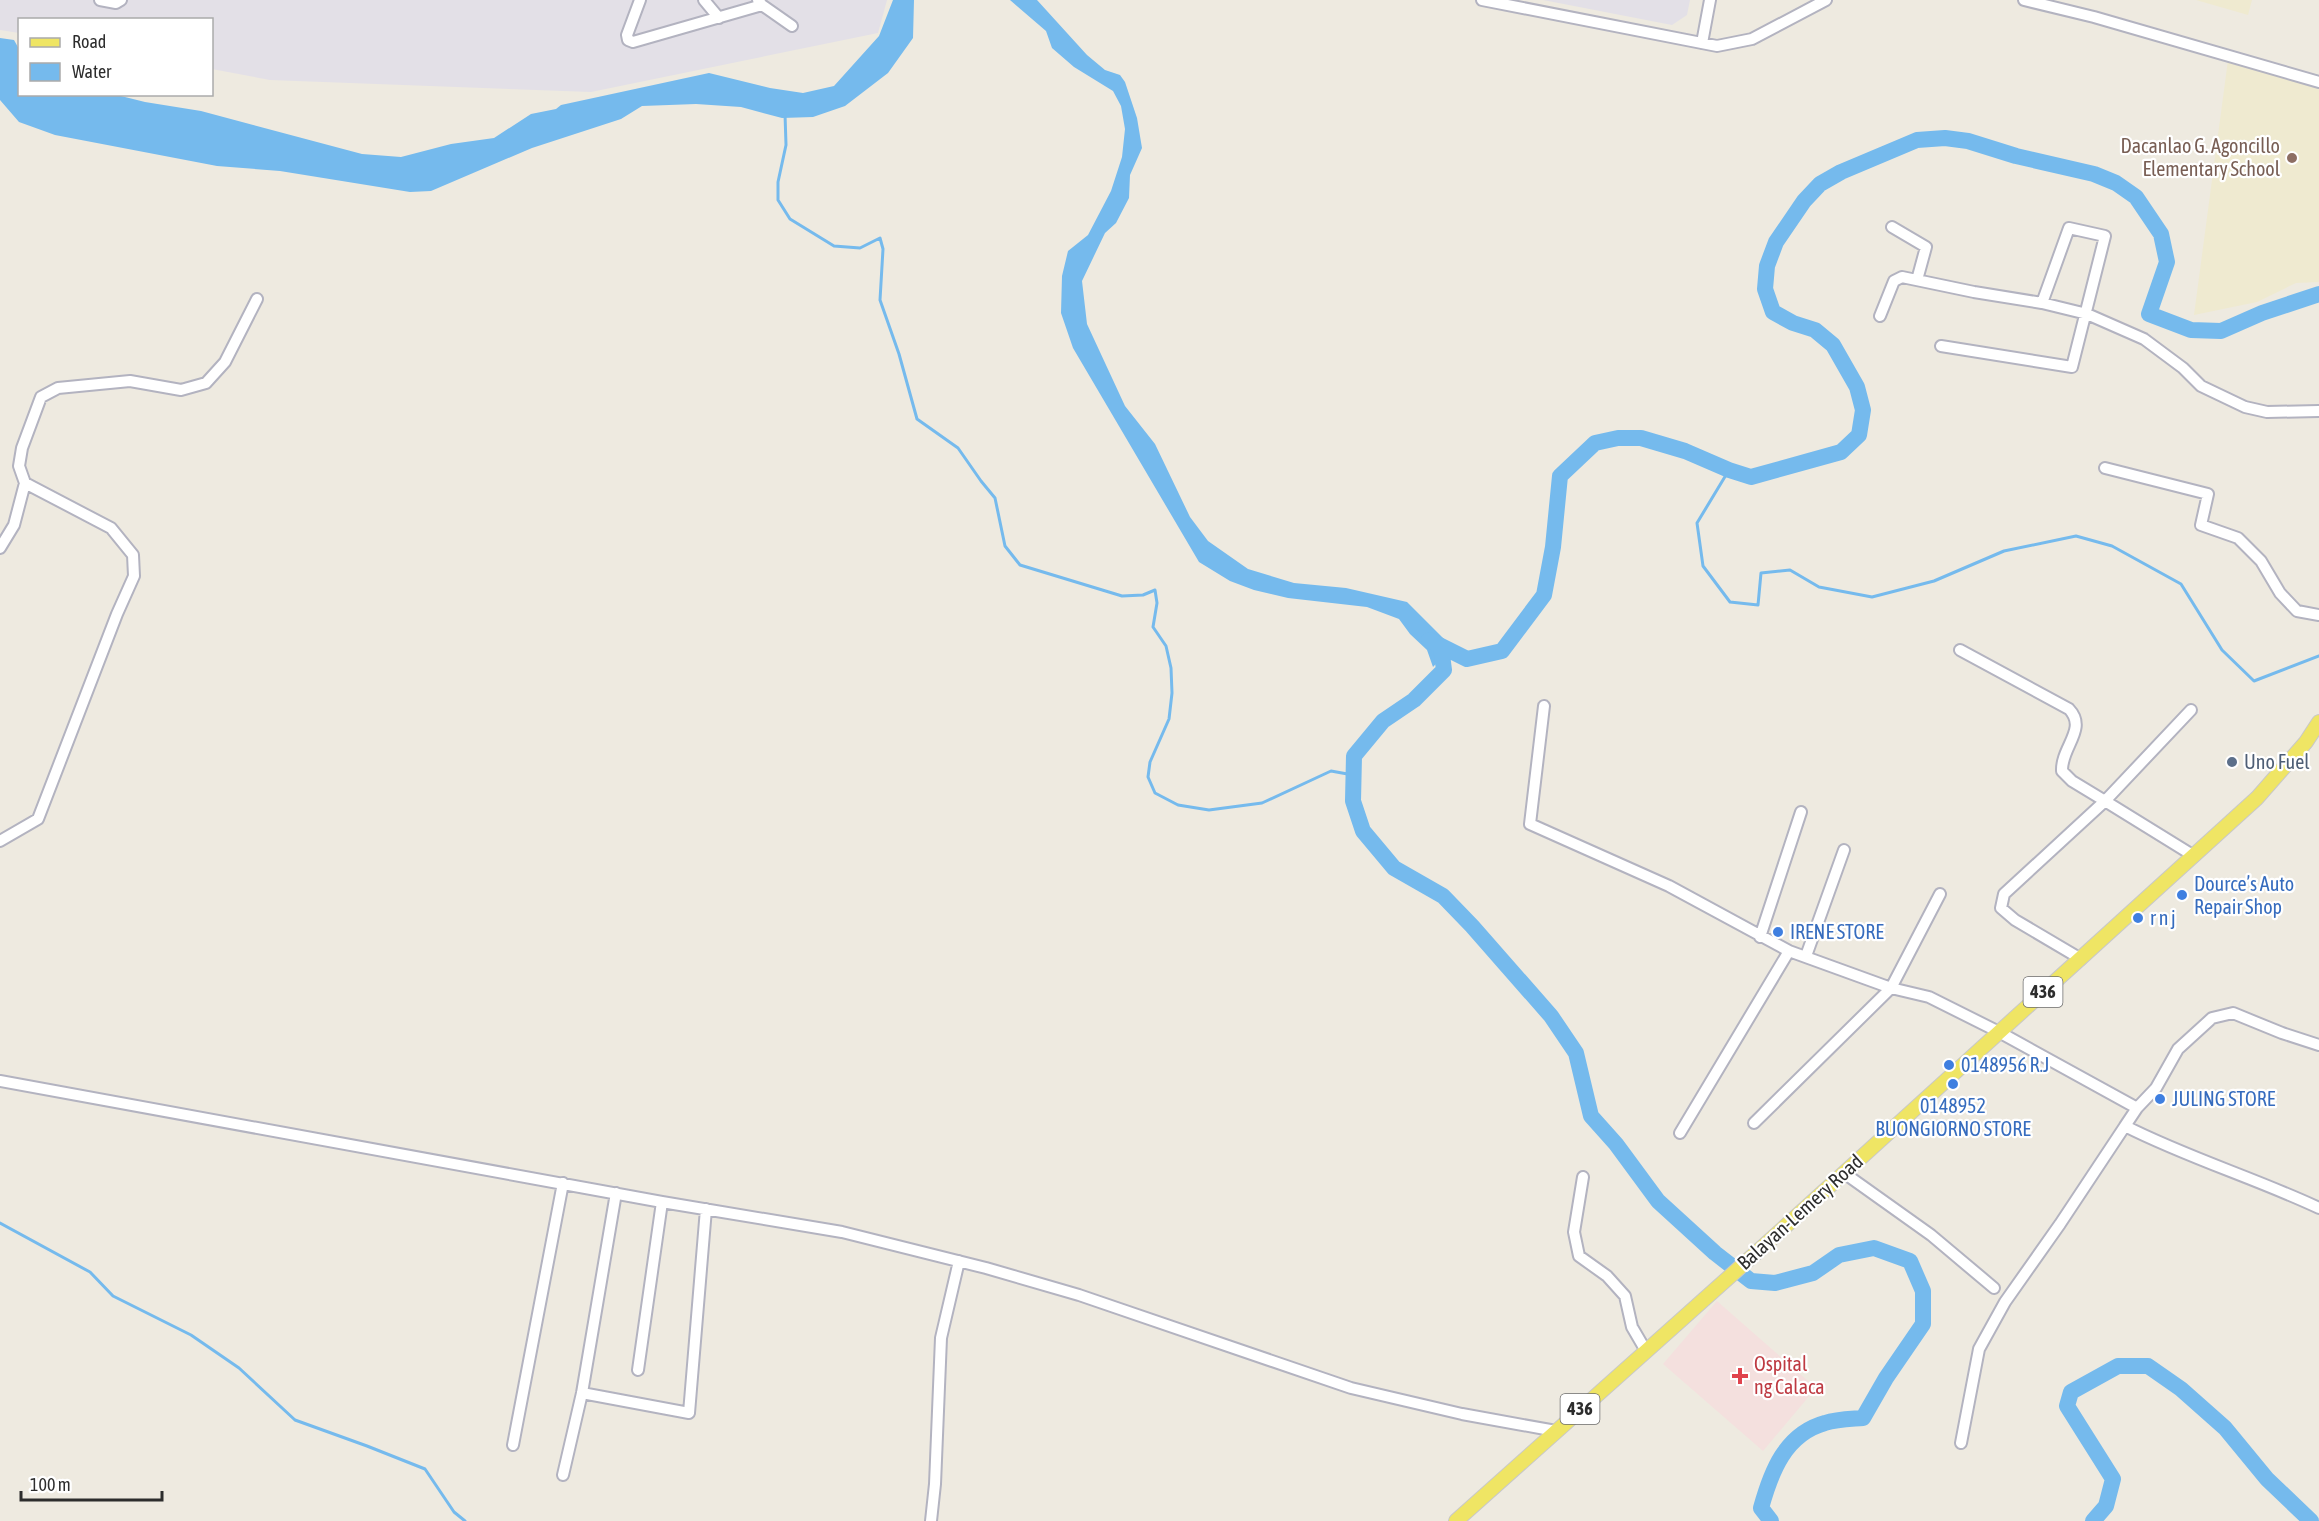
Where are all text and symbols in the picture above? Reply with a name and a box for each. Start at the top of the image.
legend [18,18,213,96]
text: Road [72,31,106,52]
text: Water [72,61,112,82]
place label: Dacanlao G. Agoncillo Elementary School [2121,134,2281,180]
marker: Dacanlao G. Agoncillo Elementary School [2285,151,2299,165]
place label: Uno Fuel [2244,750,2310,773]
marker: Uno Fuel [2225,755,2239,769]
place label: Dource’s Auto Repair Shop [2194,872,2294,918]
marker: Dource’s Auto Repair Shop [2175,888,2189,902]
place label: r n j [2150,906,2176,929]
marker: r n j [2131,911,2145,925]
place label: IRENE STORE [1790,920,1884,943]
marker: IRENE STORE [1771,925,1785,939]
road number: 436 [2024,977,2062,1007]
place label: 0148956 R.J [1961,1053,2050,1076]
marker: 0148956 R.J [1942,1058,1956,1072]
marker: 0148952 BUONGIORNO STORE [1946,1077,1960,1091]
place label: JULING STORE [2172,1087,2276,1110]
marker: JULING STORE [2153,1092,2167,1106]
place label: 0148952 BUONGIORNO STORE [1875,1094,2031,1140]
street label: Balayan-Lemery Road [1732,1149,1867,1274]
place label: Ospital ng Calaca [1754,1352,1825,1398]
marker: Ospital ng Calaca [1731,1367,1749,1385]
road number: 436 [1560,1394,1600,1424]
scale bar [21,1464,162,1502]
text: 100 m [30,1474,71,1495]

